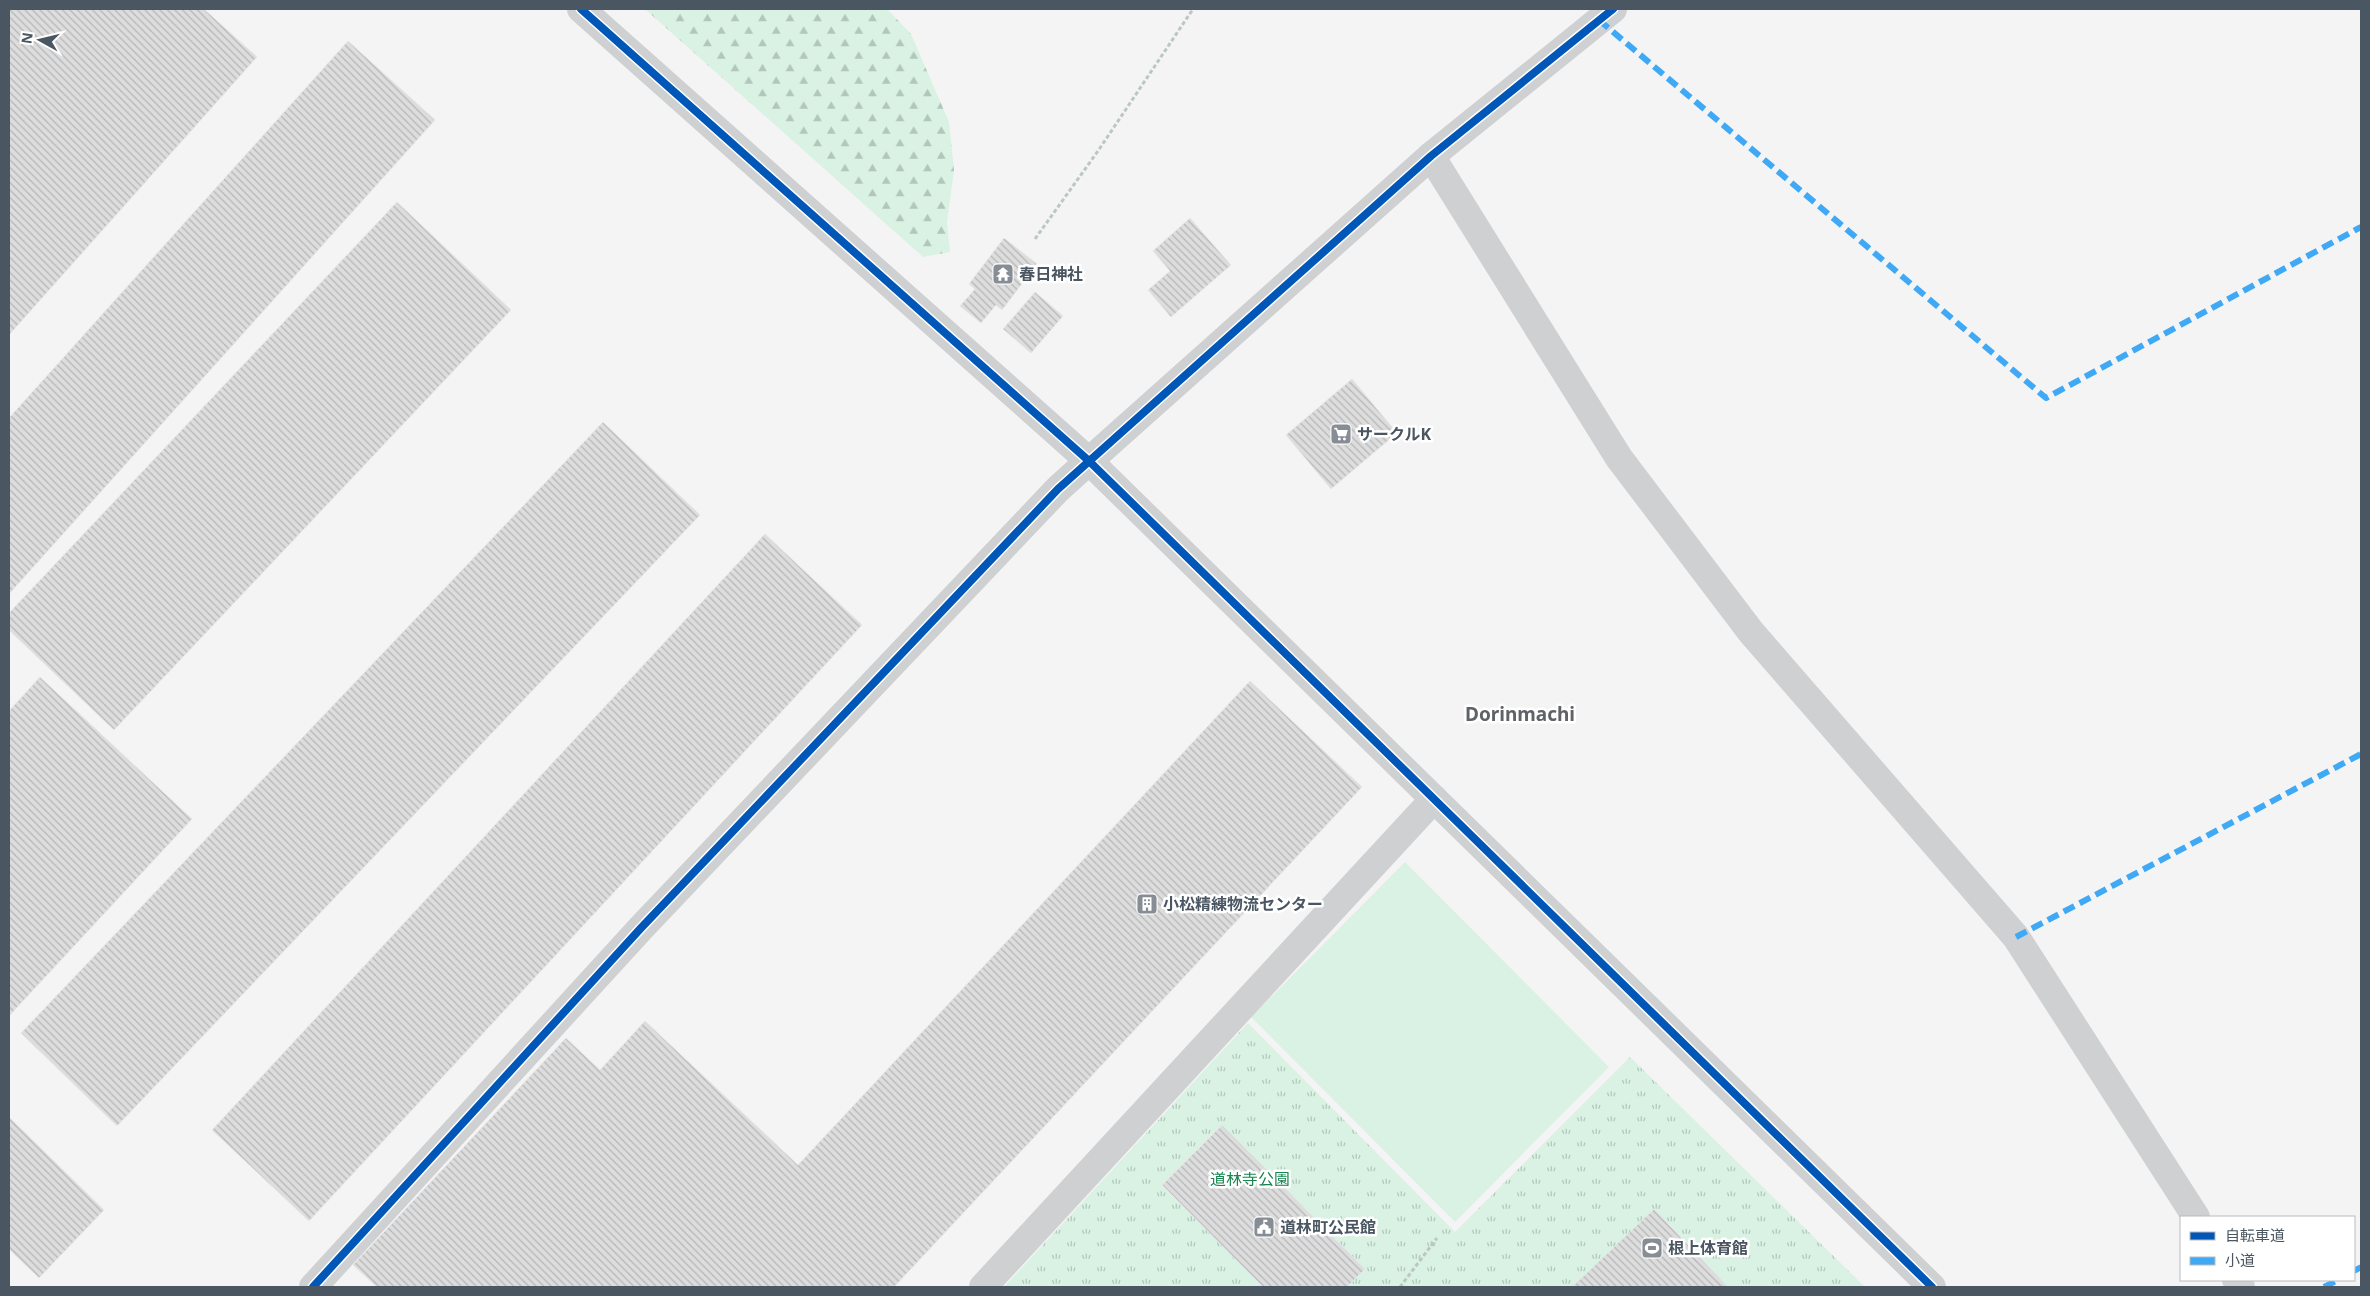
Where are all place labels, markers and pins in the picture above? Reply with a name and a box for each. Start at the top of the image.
temple icon: 春日神社 [991,262,1015,286]
place label: 春日神社 [1019,263,1083,285]
supermarket icon: サークルK [1329,422,1353,446]
place label: サークルK [1357,423,1432,445]
building icon: 小松精練物流センター [1135,892,1159,916]
place label: 小松精練物流センター [1163,893,1323,915]
public building icon: 道林町公民館 [1252,1215,1276,1239]
place label: 道林町公民館 [1280,1216,1376,1238]
sports icon: 根上体育館 [1640,1236,1664,1260]
place label: 根上体育館 [1668,1237,1748,1259]

